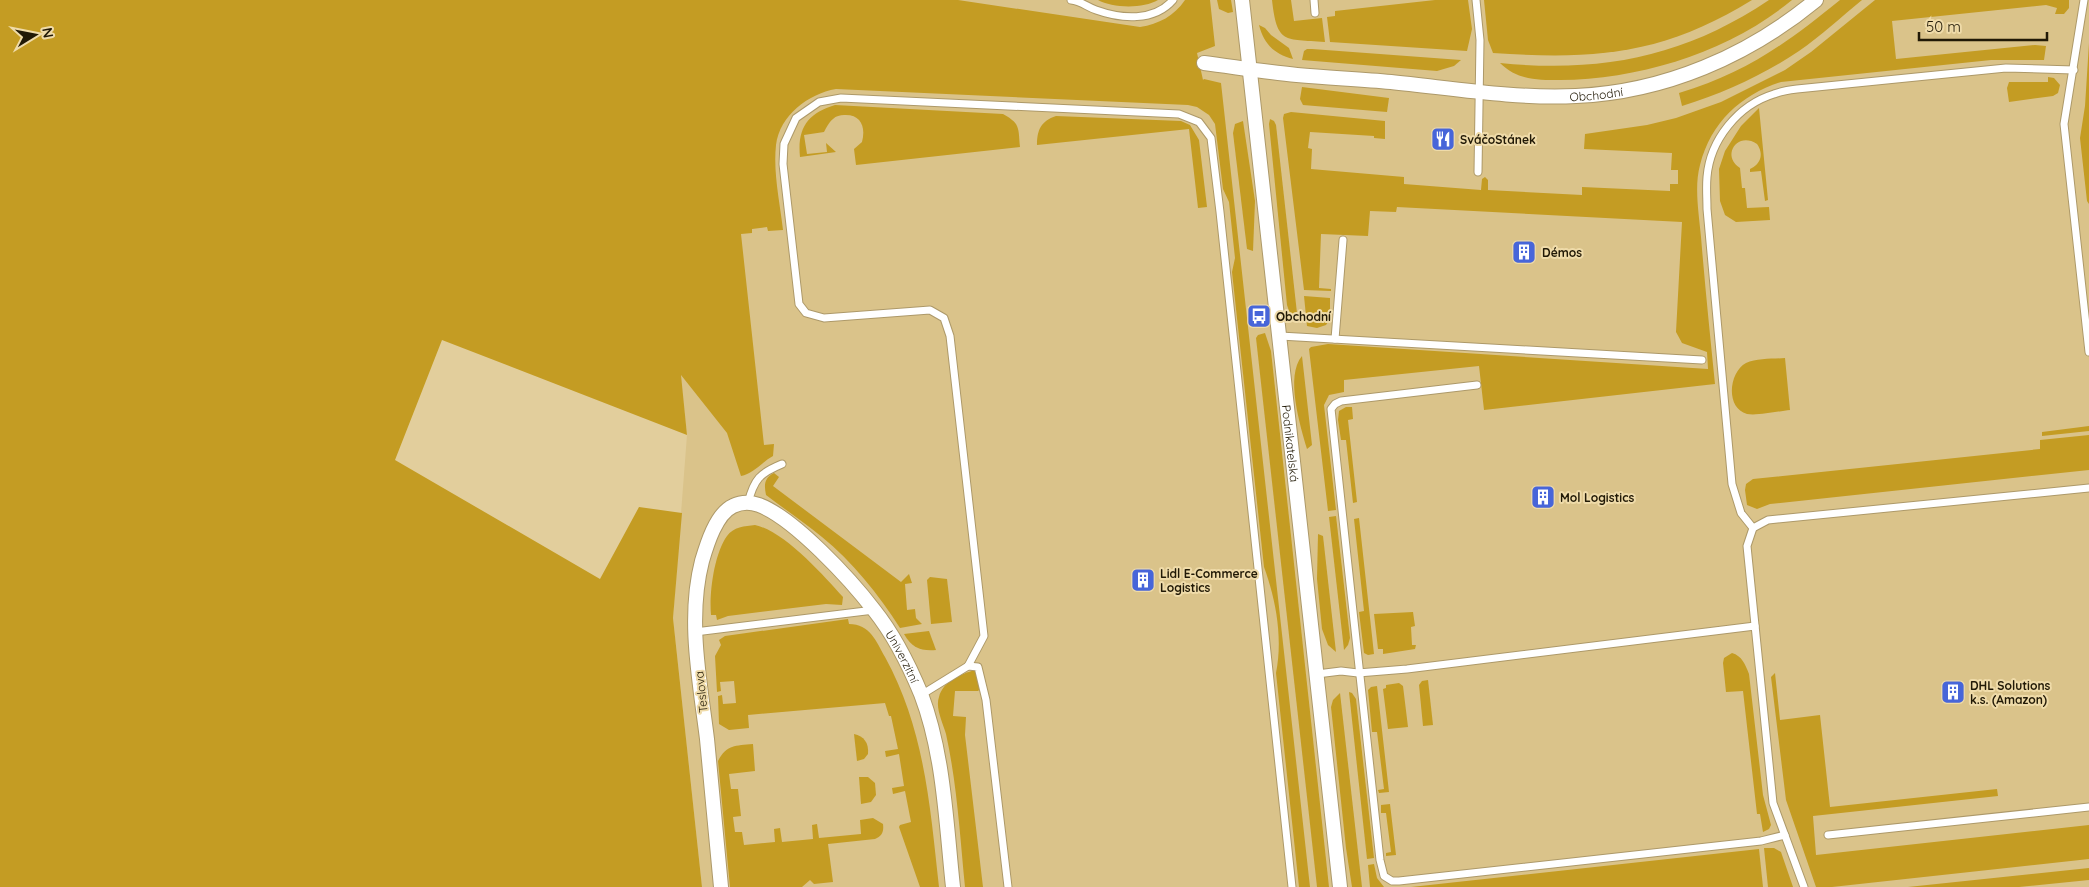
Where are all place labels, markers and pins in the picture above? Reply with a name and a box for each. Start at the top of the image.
restaurant icon: SváčoStánek [1430,126,1456,152]
place label: SváčoStánek [1460,132,1536,147]
building icon: Démos [1511,239,1537,265]
place label: Démos [1542,245,1582,260]
bus stop icon: Obchodní [1246,303,1272,329]
place label: Obchodní [1276,309,1332,324]
building icon: Mol Logistics [1530,484,1556,510]
place label: Mol Logistics [1560,490,1634,505]
place label: Lidl E-Commerce Logistics [1160,566,1258,595]
building icon: Lidl E-Commerce Logistics [1130,567,1156,593]
place label: DHL Solutions k.s. (Amazon) [1970,678,2051,707]
building icon: DHL Solutions k.s. (Amazon) [1940,679,1966,705]

